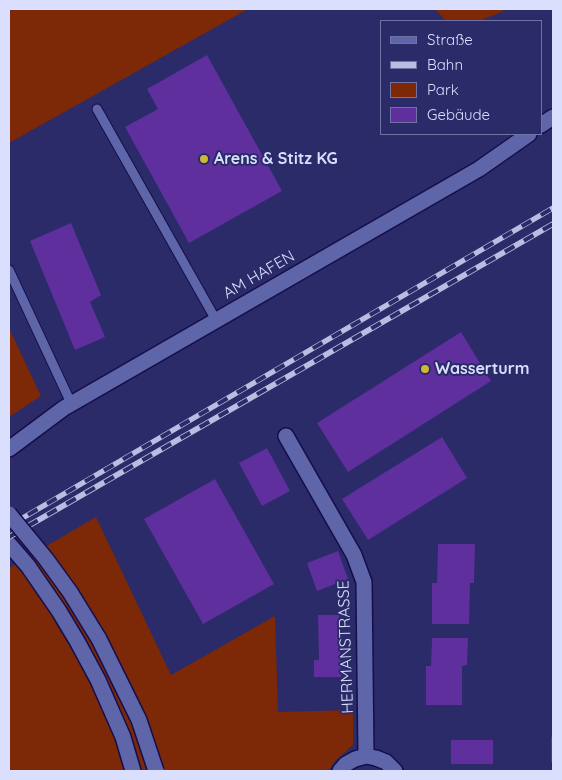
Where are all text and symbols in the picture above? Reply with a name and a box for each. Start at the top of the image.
legend [380,20,542,135]
text: Straße [427,30,473,49]
text: Bahn [427,55,463,74]
text: Park [427,80,459,99]
text: Gebäude [427,105,490,124]
place label: Arens & Stitz KG [214,149,338,169]
marker: Arens & Stitz KG [198,153,210,165]
street label: AM HAFEN [220,247,298,303]
place label: Wasserturm [435,359,529,379]
marker: Wasserturm [419,363,431,375]
street label: HERMANSTRASSE [334,580,358,714]

